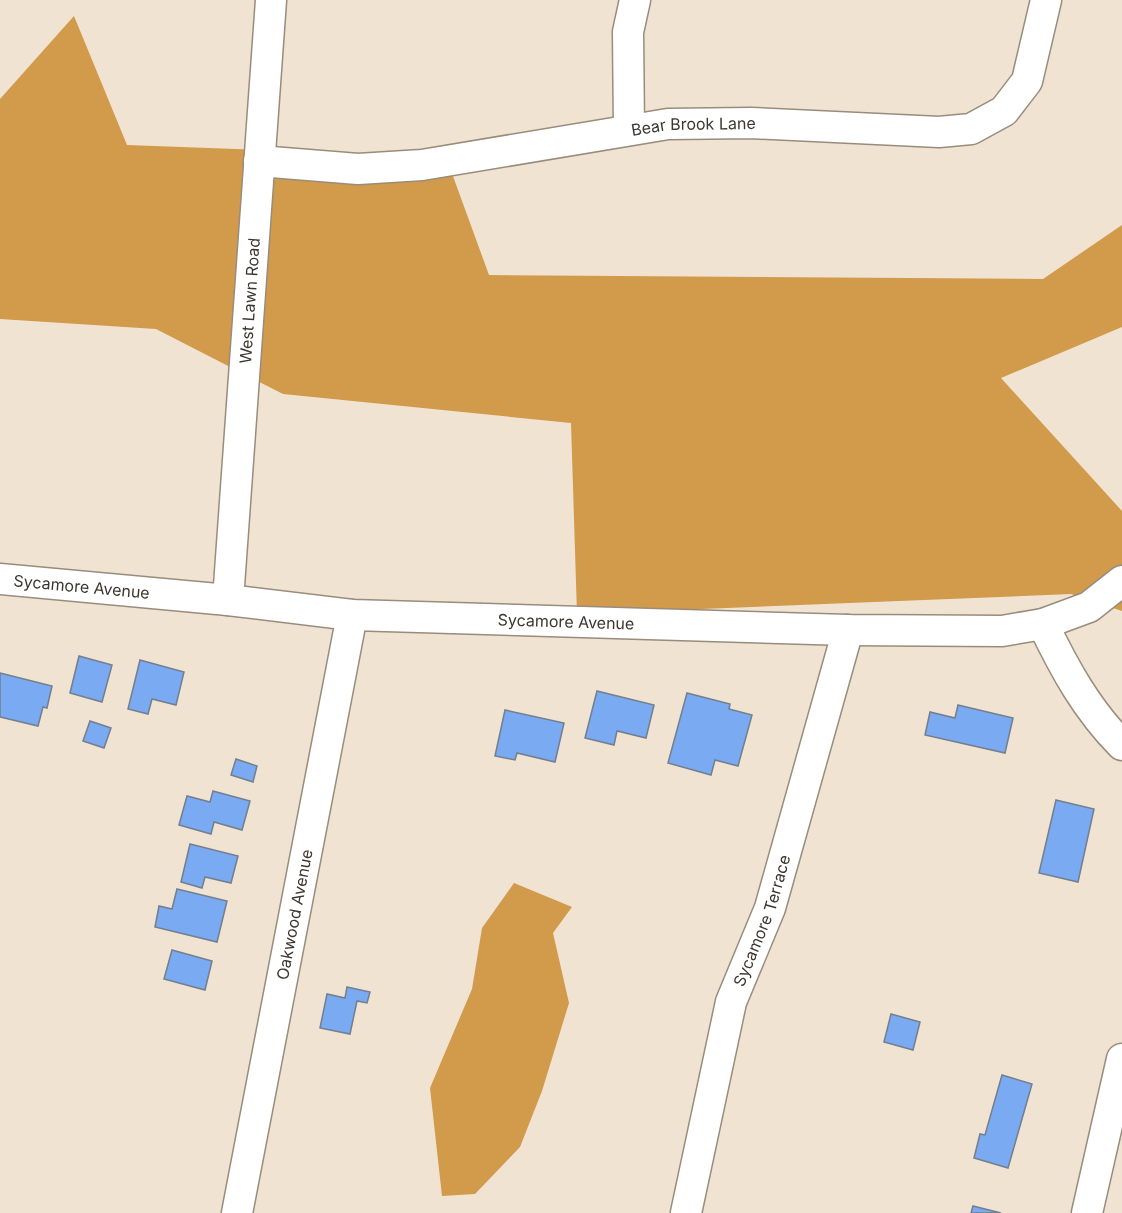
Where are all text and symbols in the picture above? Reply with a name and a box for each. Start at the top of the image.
street label: Bear Brook Lane [630,113,756,140]
street label: West Lawn Road [235,237,264,364]
street label: Sycamore Avenue [13,570,151,603]
street label: Sycamore Avenue [497,609,635,634]
street label: Oakwood Avenue [272,848,317,981]
street label: Sycamore Terrace [729,853,794,989]

